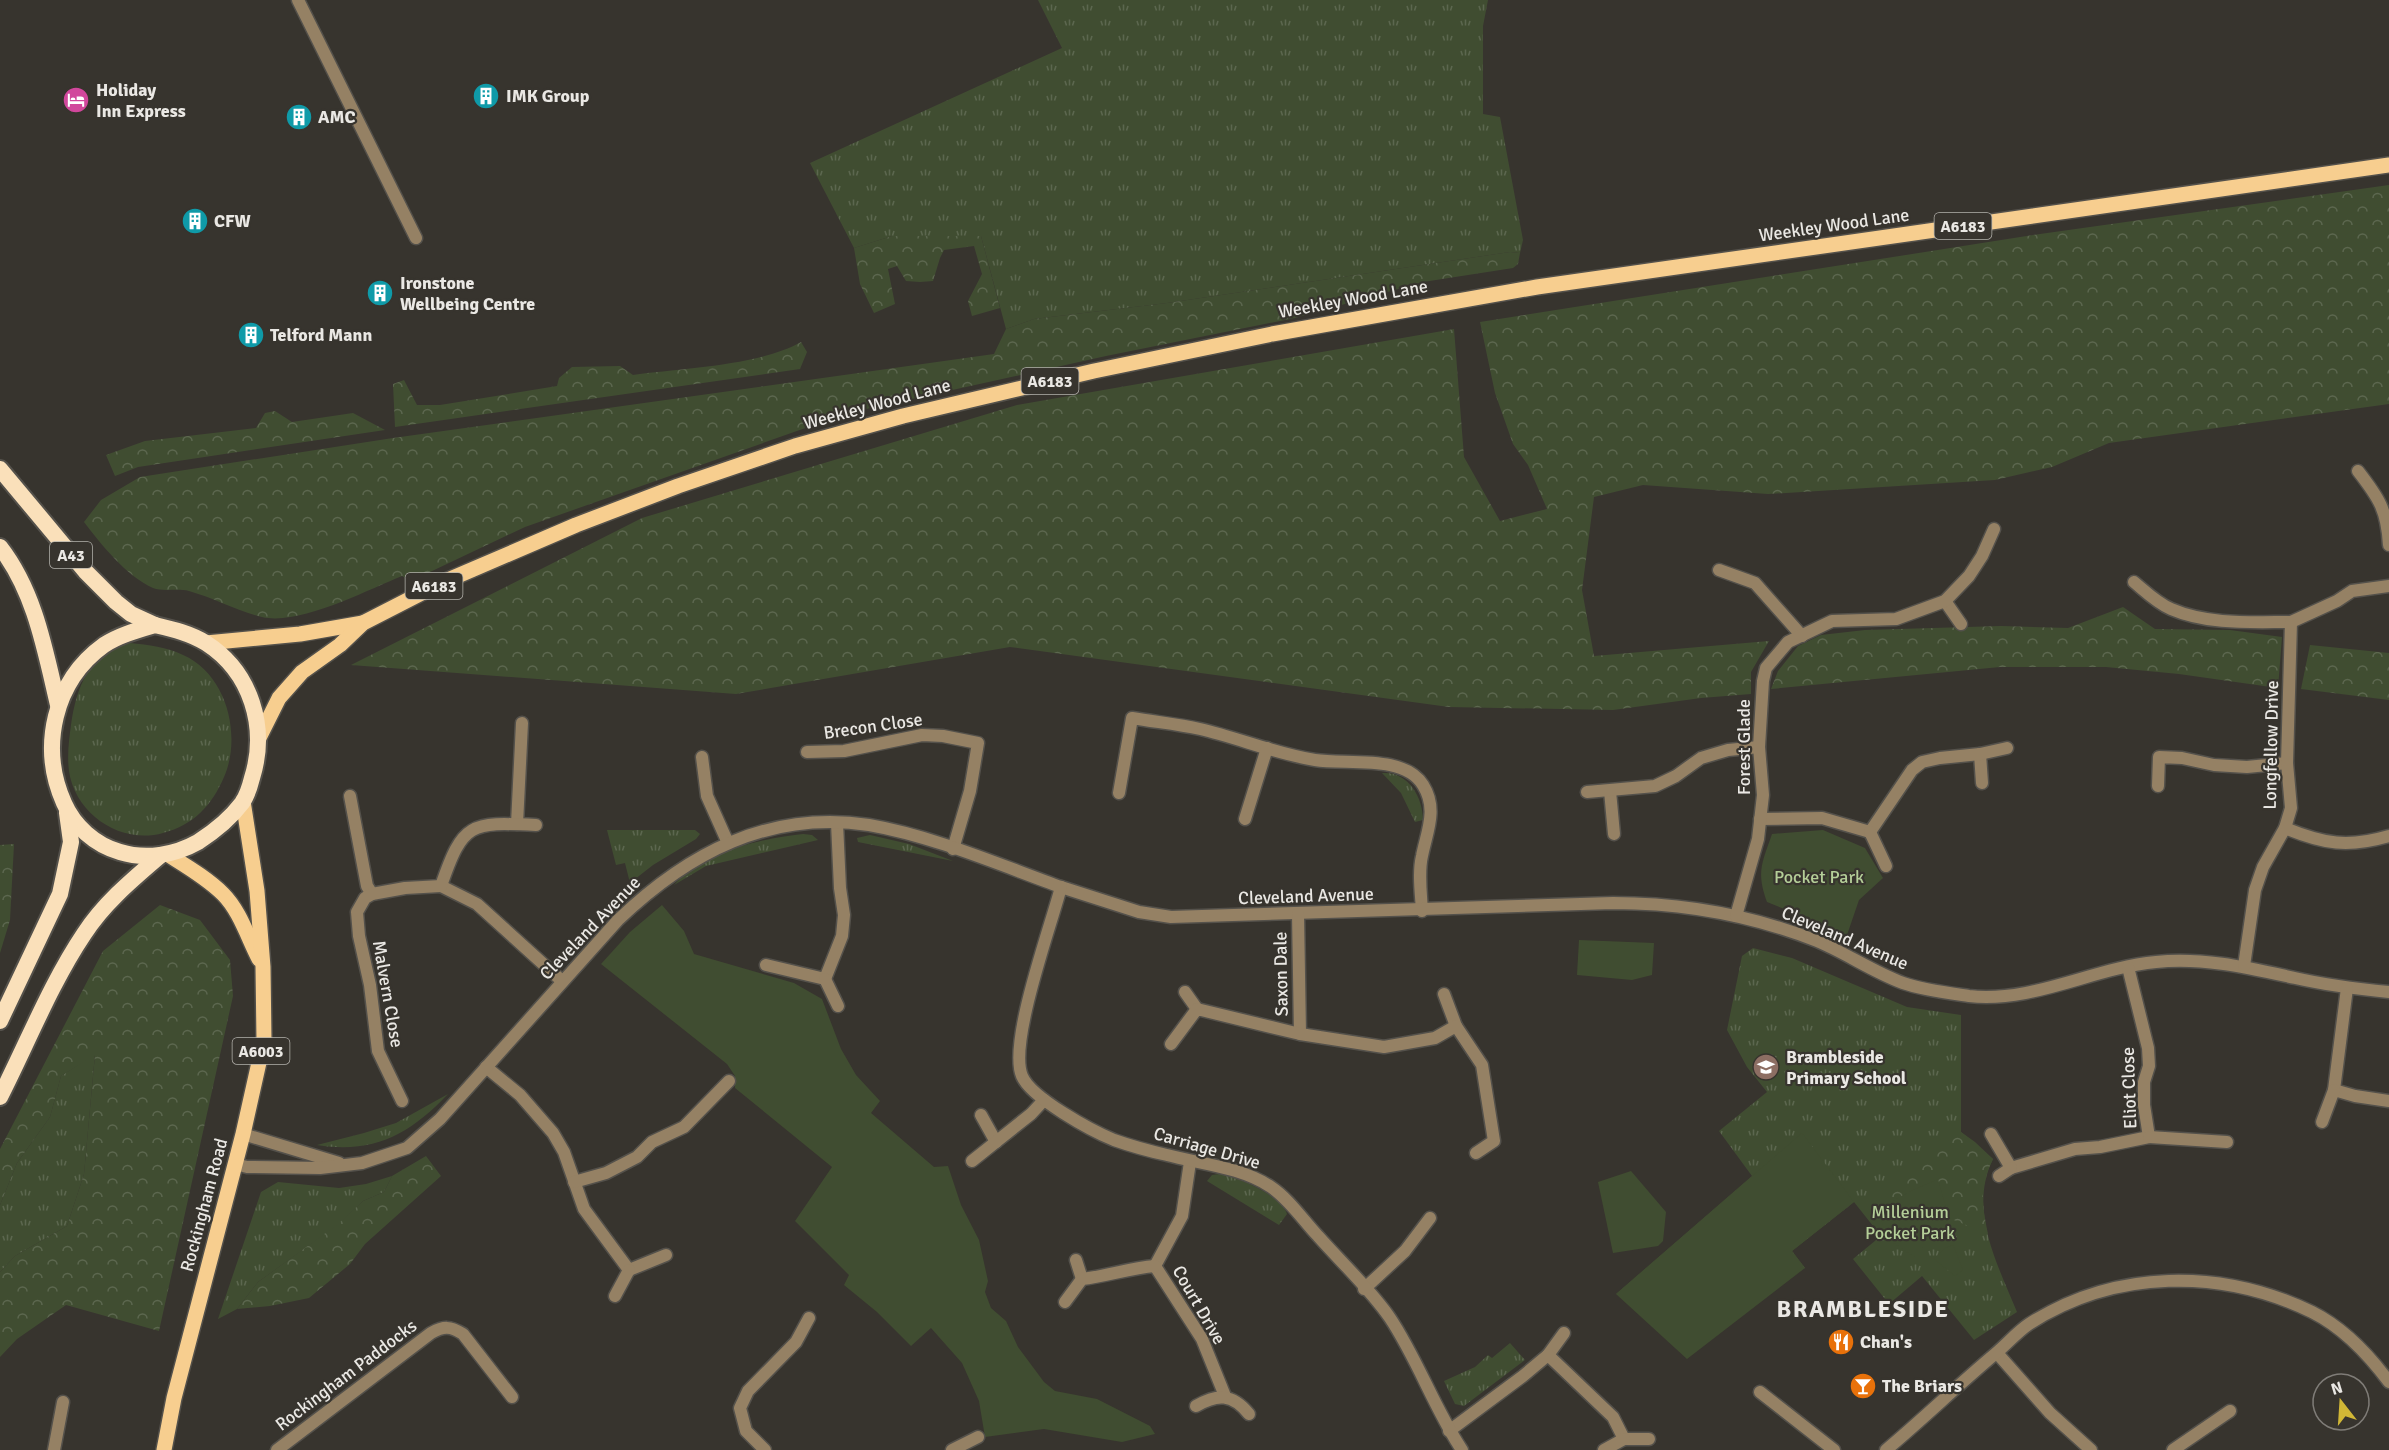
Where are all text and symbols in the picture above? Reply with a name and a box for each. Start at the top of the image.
place label: Holiday Inn Express [96,79,186,122]
building icon: IMK Group [471,81,501,111]
hotel icon: Holiday Inn Express [61,85,91,115]
place label: IMK Group [506,85,590,107]
building icon: AMC [284,102,314,132]
place label: AMC [318,106,355,128]
street label: Weekley Wood Lane [1757,204,1911,246]
building icon: CFW [180,206,210,236]
place label: CFW [214,210,251,232]
road number: A6183 [1934,213,1992,239]
place label: Ironstone Wellbeing Centre [400,272,535,315]
street label: Weekley Wood Lane [1276,275,1430,323]
building icon: Ironstone Wellbeing Centre [365,278,395,308]
building icon: Telford Mann [236,320,266,350]
place label: Telford Mann [270,324,372,346]
road number: A6183 [1022,368,1078,394]
street label: Weekley Wood Lane [801,374,953,434]
road number: A43 [50,542,92,568]
road number: A6183 [406,573,462,599]
street label: Longfellow Drive [2259,680,2283,810]
street label: Forest Glade [1733,699,1755,795]
street label: Brecon Close [822,708,924,744]
park label: Pocket Park [1774,866,1864,888]
street label: Cleveland Avenue [535,872,645,984]
street label: Cleveland Avenue [1238,883,1374,909]
street label: Cleveland Avenue [1778,901,1912,975]
street label: Saxon Dale [1269,931,1293,1017]
street label: Malvern Close [368,939,408,1049]
road number: A6003 [232,1038,290,1064]
place label: Brambleside Primary School [1786,1046,1907,1089]
street label: Eliot Close [2117,1047,2141,1129]
school or university icon: Brambleside Primary School [1751,1052,1781,1082]
street label: Carriage Drive [1151,1122,1263,1174]
street label: Rockingham Road [176,1136,232,1274]
park label: Millenium Pocket Park [1865,1201,1955,1244]
street label: Court Drive [1168,1262,1230,1348]
district label: BRAMBLESIDE [1776,1294,1950,1324]
street label: Rockingham Paddocks [271,1315,421,1435]
restaurant icon: Chan's [1826,1327,1856,1357]
place label: Chan's [1860,1331,1912,1353]
bar icon: The Briars [1848,1371,1878,1401]
north arrow [2311,1372,2371,1432]
place label: The Briars [1882,1375,1962,1397]
text: N [2329,1377,2345,1400]

